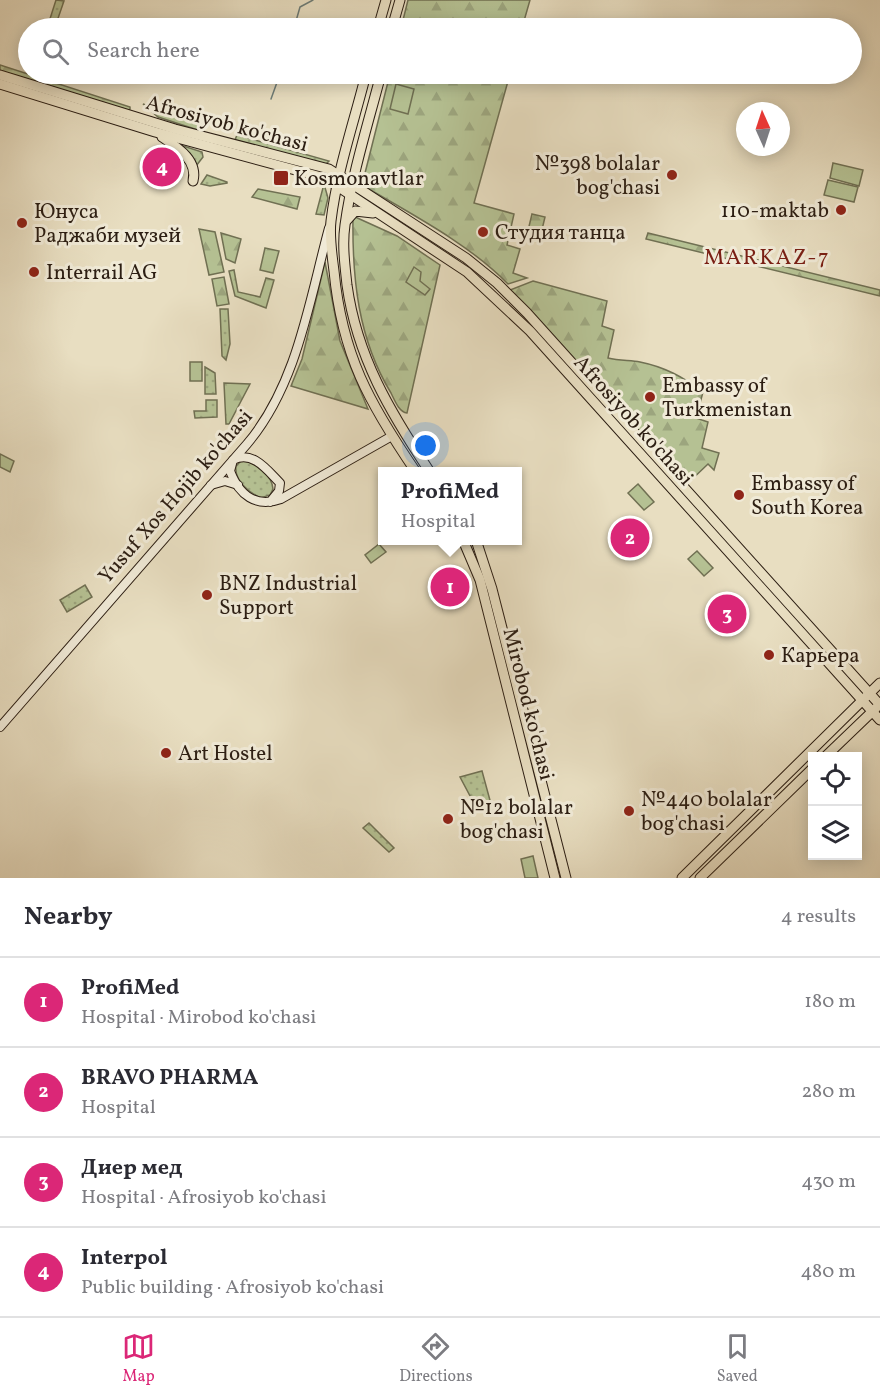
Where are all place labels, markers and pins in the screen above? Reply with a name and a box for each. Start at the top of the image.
pin: 4 [142,144,182,190]
place label: №398 bolalar bog'chasi [535,150,660,203]
place label: Kosmonavtlar [294,165,424,194]
marker: №398 bolalar bog'chasi [665,168,679,182]
marker: Kosmonavtlar [272,169,290,187]
place label: 110-maktab [721,197,829,226]
place label: Юнуса Раджаби музей [34,198,181,251]
marker: 110-maktab [834,203,848,217]
marker: Юнуса Раджаби музей [15,216,29,230]
place label: Студия танца [495,219,626,248]
marker: Студия танца [476,225,490,239]
place label: Interrail AG [46,259,158,288]
marker: Interrail AG [27,265,41,279]
place label: Embassy of Turkmenistan [662,372,792,425]
marker: Embassy of Turkmenistan [643,390,657,404]
place label: Embassy of South Korea [751,470,863,523]
marker: Embassy of South Korea [732,488,746,502]
pin: 2 [610,516,650,560]
pin: 1 [430,564,470,610]
place label: BNZ Industrial Support [219,570,357,623]
marker: BNZ Industrial Support [200,588,214,602]
pin: 3 [708,592,746,636]
place label: Карьера [781,642,860,671]
marker: Карьера [762,648,776,662]
place label: Art Hostel [178,740,273,769]
marker: Art Hostel [159,746,173,760]
place label: №440 bolalar bog'chasi [641,786,772,839]
place label: №12 bolalar bog'chasi [460,794,573,847]
marker: №440 bolalar bog'chasi [622,804,636,818]
marker: №12 bolalar bog'chasi [441,812,455,826]

